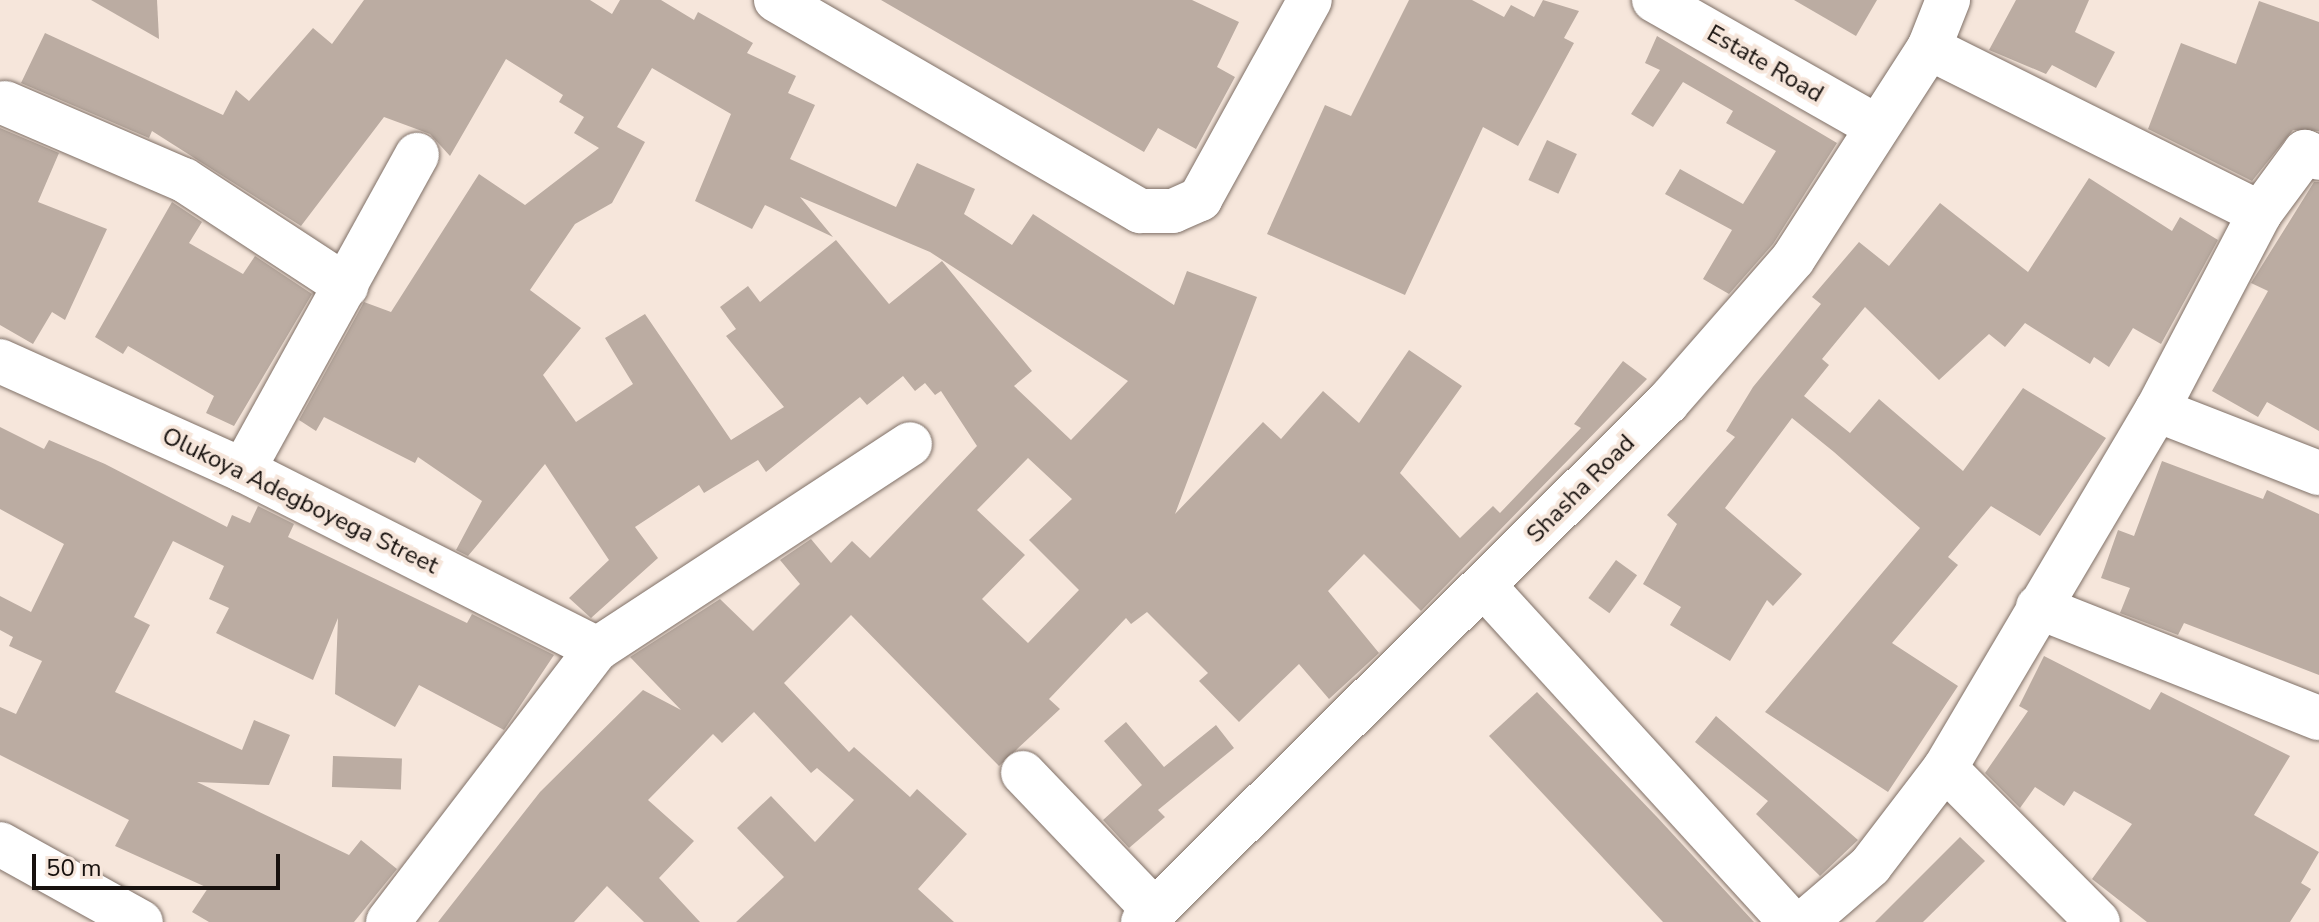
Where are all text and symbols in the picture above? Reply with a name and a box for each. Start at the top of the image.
street label: Estate Road [1702,19,1828,109]
street label: Olukoya Adegboyega Street [157,422,443,580]
street label: Shasha Road [1521,429,1641,549]
scale bar [36,838,284,888]
text: 50 m [46,852,102,884]

